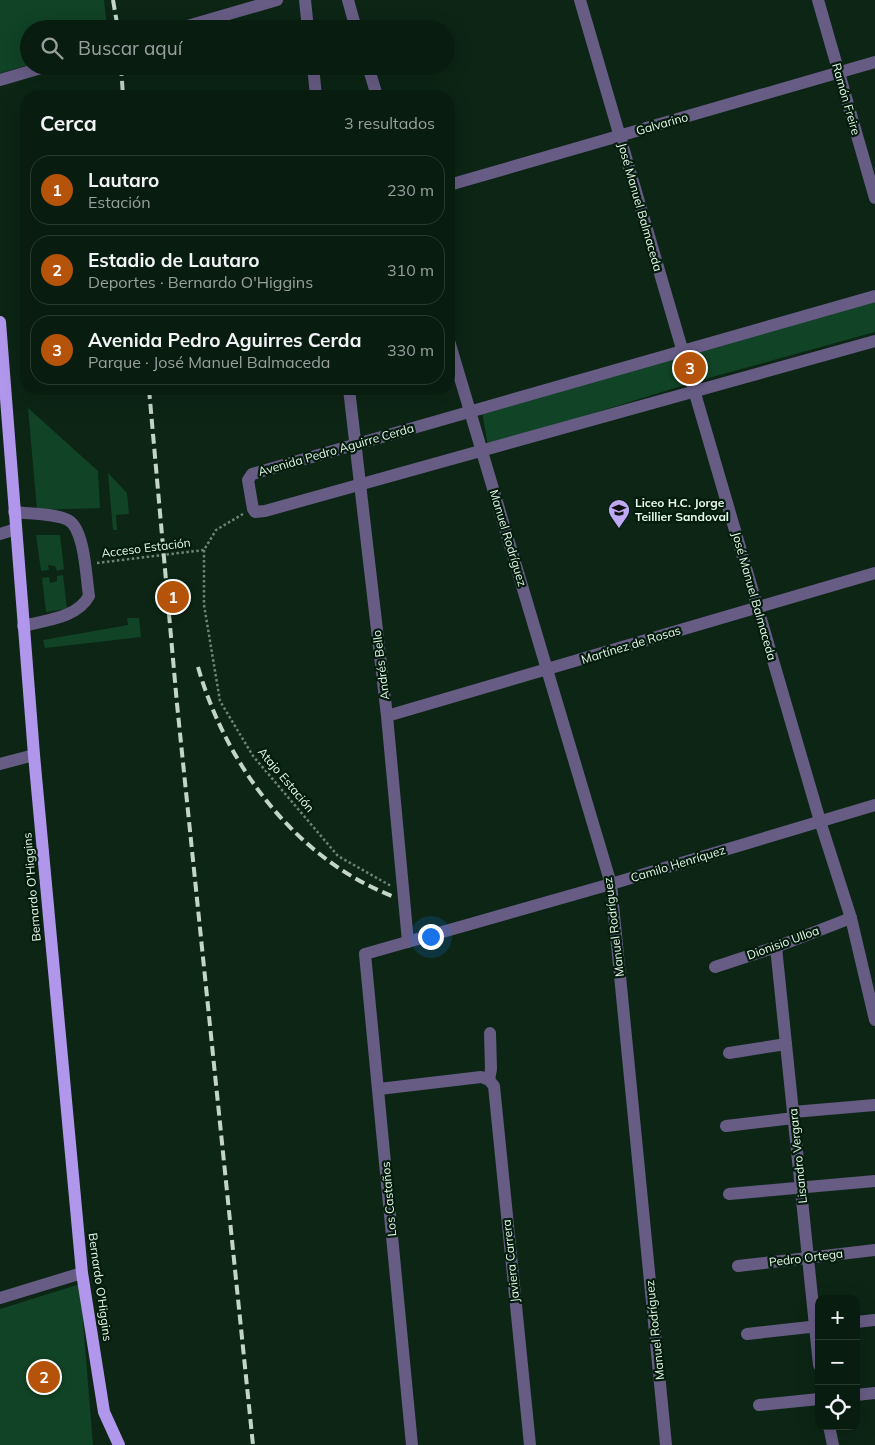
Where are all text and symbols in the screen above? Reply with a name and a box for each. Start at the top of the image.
search box [20,20,455,75]
icon: search [38,34,66,62]
text: Buscar aquí [78,36,182,60]
street label: Ramón Freire [829,61,864,137]
street label: Galvarino [634,109,690,138]
text: Cerca [40,110,97,136]
text: 3 resultados [344,113,435,133]
street label: José Manuel Balmaceda [615,141,666,273]
text: Lautaro [88,168,159,192]
text: 1 [52,180,62,200]
text: 230 m [387,180,434,200]
text: Estación [88,192,151,212]
text: Estadio de Lautaro [88,248,260,272]
text: 2 [52,260,62,280]
text: 310 m [387,260,434,280]
text: Deportes · Bernardo O'Higgins [88,272,313,292]
text: Avenida Pedro Aguirres Cerda [88,328,361,352]
text: 3 [52,340,62,360]
text: 330 m [387,340,434,360]
pin: 3 [674,349,706,387]
text: Parque · José Manuel Balmaceda [88,352,330,372]
street label: Avenida Pedro Aguirre Cerda [256,420,415,479]
street label: Manuel Rodríguez [487,488,530,588]
place label: Liceo H.C. Jorge Teillier Sandoval [635,495,729,524]
school or university icon: Liceo H.C. Jorge Teillier Sandoval [607,498,631,529]
street label: José Manuel Balmaceda [729,530,780,662]
street label: Acceso Estación [100,535,191,560]
pin: 1 [157,578,189,616]
street label: Martínez de Rosas [579,622,682,667]
street label: Andrés Bello [369,629,392,701]
street label: Atajo Estación [255,744,318,815]
street label: Bernardo O'Higgins [19,832,44,942]
street label: Camilo Henríquez [629,842,727,885]
street label: Manuel Rodríguez [600,876,627,978]
street label: Dionisio Ulloa [745,923,821,963]
your location [418,924,444,950]
street label: Lisandro Vergara [785,1108,810,1204]
street label: Los Castaños [378,1161,399,1237]
street label: Javiera Carrera [499,1219,522,1303]
street label: Bernardo O'Higgins [85,1232,116,1342]
street label: Pedro Ortega [768,1246,844,1269]
street label: Manuel Rodríguez [642,1279,667,1381]
map controls [815,1295,860,1430]
button: + [815,1295,860,1340]
button: − [815,1340,860,1385]
pin: 2 [28,1358,60,1396]
button: locate [815,1385,860,1430]

